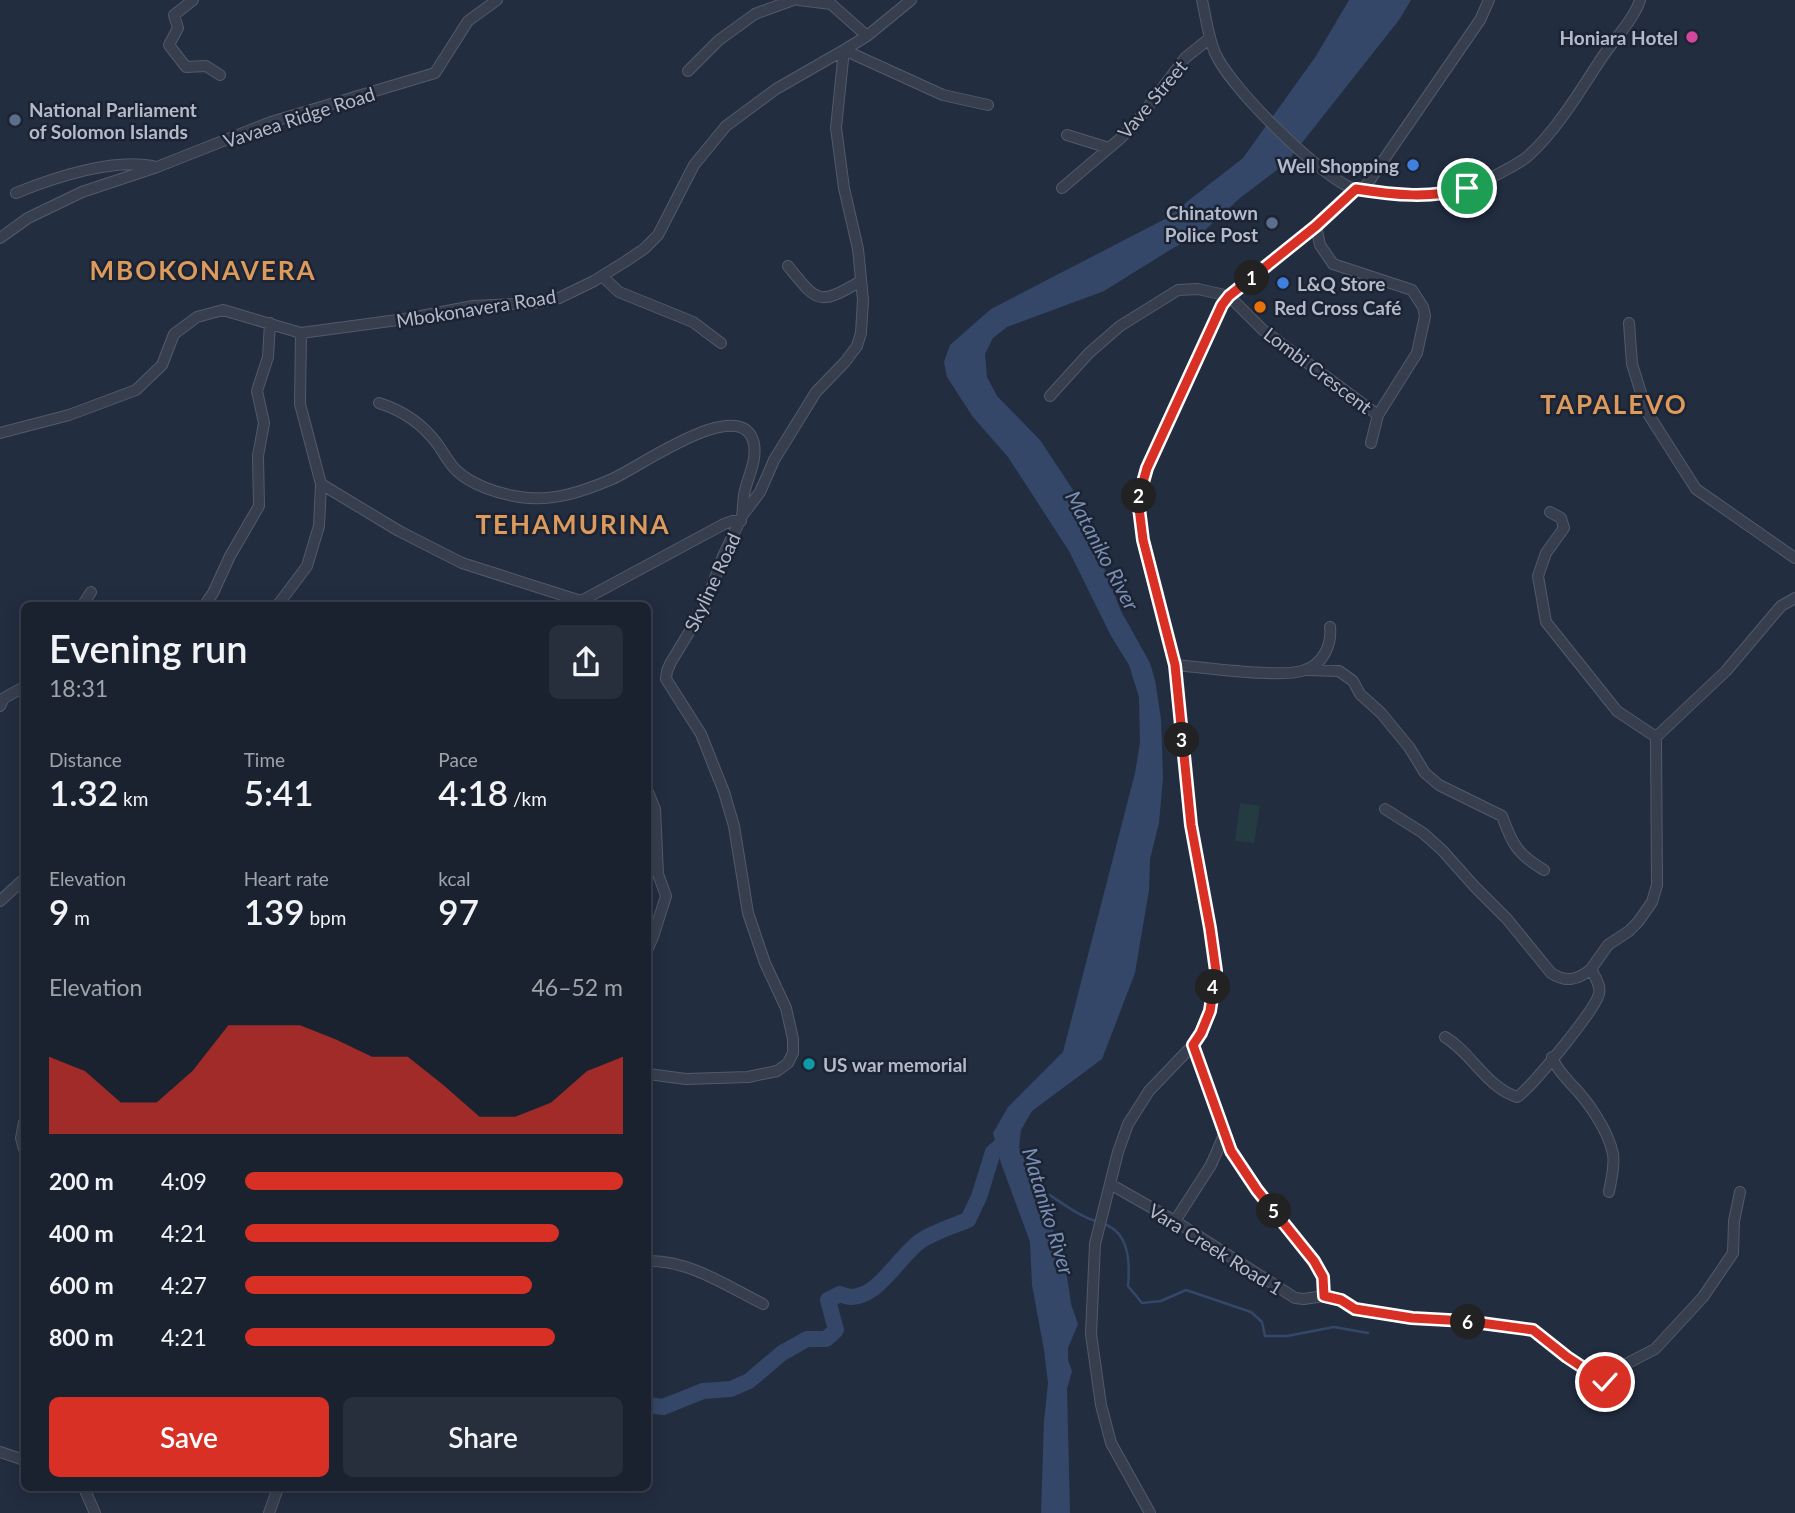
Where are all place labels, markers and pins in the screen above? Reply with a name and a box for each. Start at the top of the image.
place label: Honiara Hotel [1559,26,1678,49]
marker: Honiara Hotel [1684,29,1700,45]
place label: National Parliament of Solomon Islands [29,98,197,143]
marker: National Parliament of Solomon Islands [7,112,23,128]
place label: Well Shopping [1277,154,1399,177]
marker: Well Shopping [1405,157,1421,173]
pin [1437,158,1497,218]
place label: Chinatown Police Post [1165,201,1258,246]
marker: Chinatown Police Post [1264,215,1280,231]
pin: 1 [1234,260,1270,296]
place label: L&Q Store [1297,272,1385,295]
marker: L&Q Store [1275,275,1291,291]
place label: Red Cross Café [1274,296,1401,319]
marker: Red Cross Café [1252,299,1268,315]
pin: 2 [1122,478,1156,514]
pin: 3 [1164,722,1200,758]
pin: 4 [1196,970,1230,1004]
place label: US war memorial [823,1053,967,1076]
marker: US war memorial [801,1056,817,1072]
pin: 5 [1256,1194,1292,1228]
pin: 6 [1450,1304,1486,1340]
pin [1575,1352,1635,1412]

